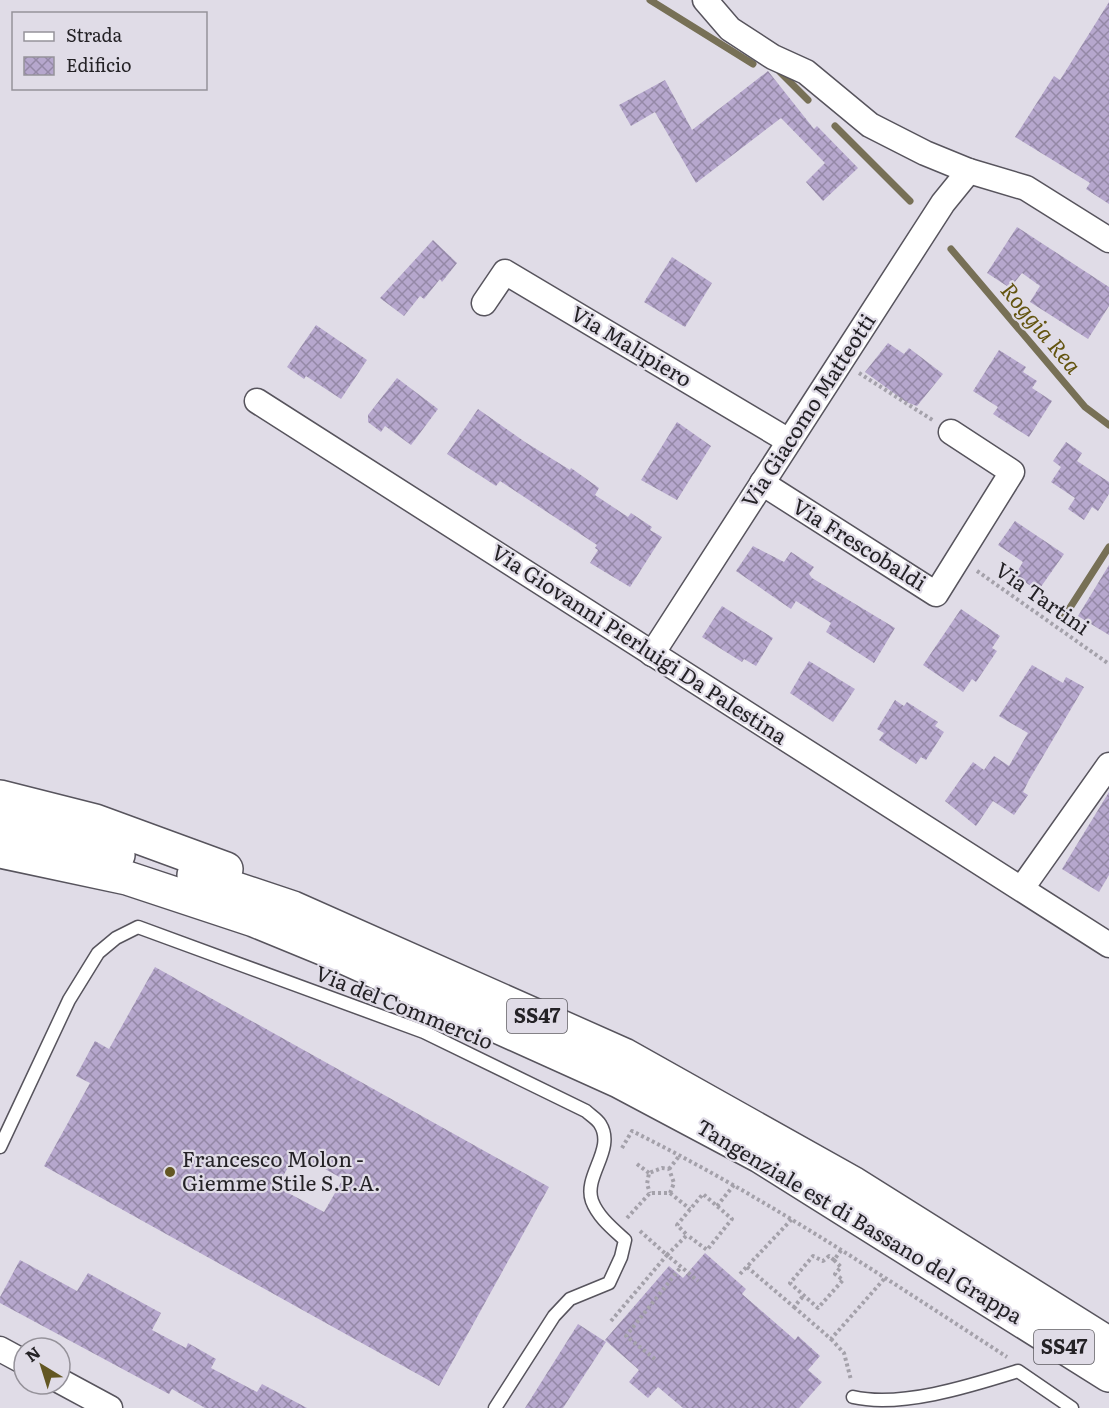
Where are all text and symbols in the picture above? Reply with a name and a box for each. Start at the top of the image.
legend [12,12,207,90]
text: Strada [66,21,123,48]
text: Edificio [66,51,132,78]
water label: Roggia Rea [994,274,1091,380]
street label: Via Malipiero [566,296,699,393]
street label: Via Giacomo Matteotti [732,306,881,513]
street label: Via Frescobaldi [787,489,933,597]
street label: Via Giovanni Pierluigi Da Palestina [486,535,795,751]
street label: Via Tartini [990,553,1097,641]
street label: Via del Commercio [311,956,499,1056]
road number: SS47 [507,999,567,1033]
street label: Tangenziale est di Bassano del Grappa [691,1110,1030,1330]
place label: Francesco Molon - Giemme Stile S.P.A. [182,1142,381,1197]
marker: Francesco Molon - Giemme Stile S.P.A. [163,1165,177,1179]
road number: SS47 [1034,1330,1094,1364]
north arrow [12,1336,72,1396]
text: N [19,1340,45,1367]

